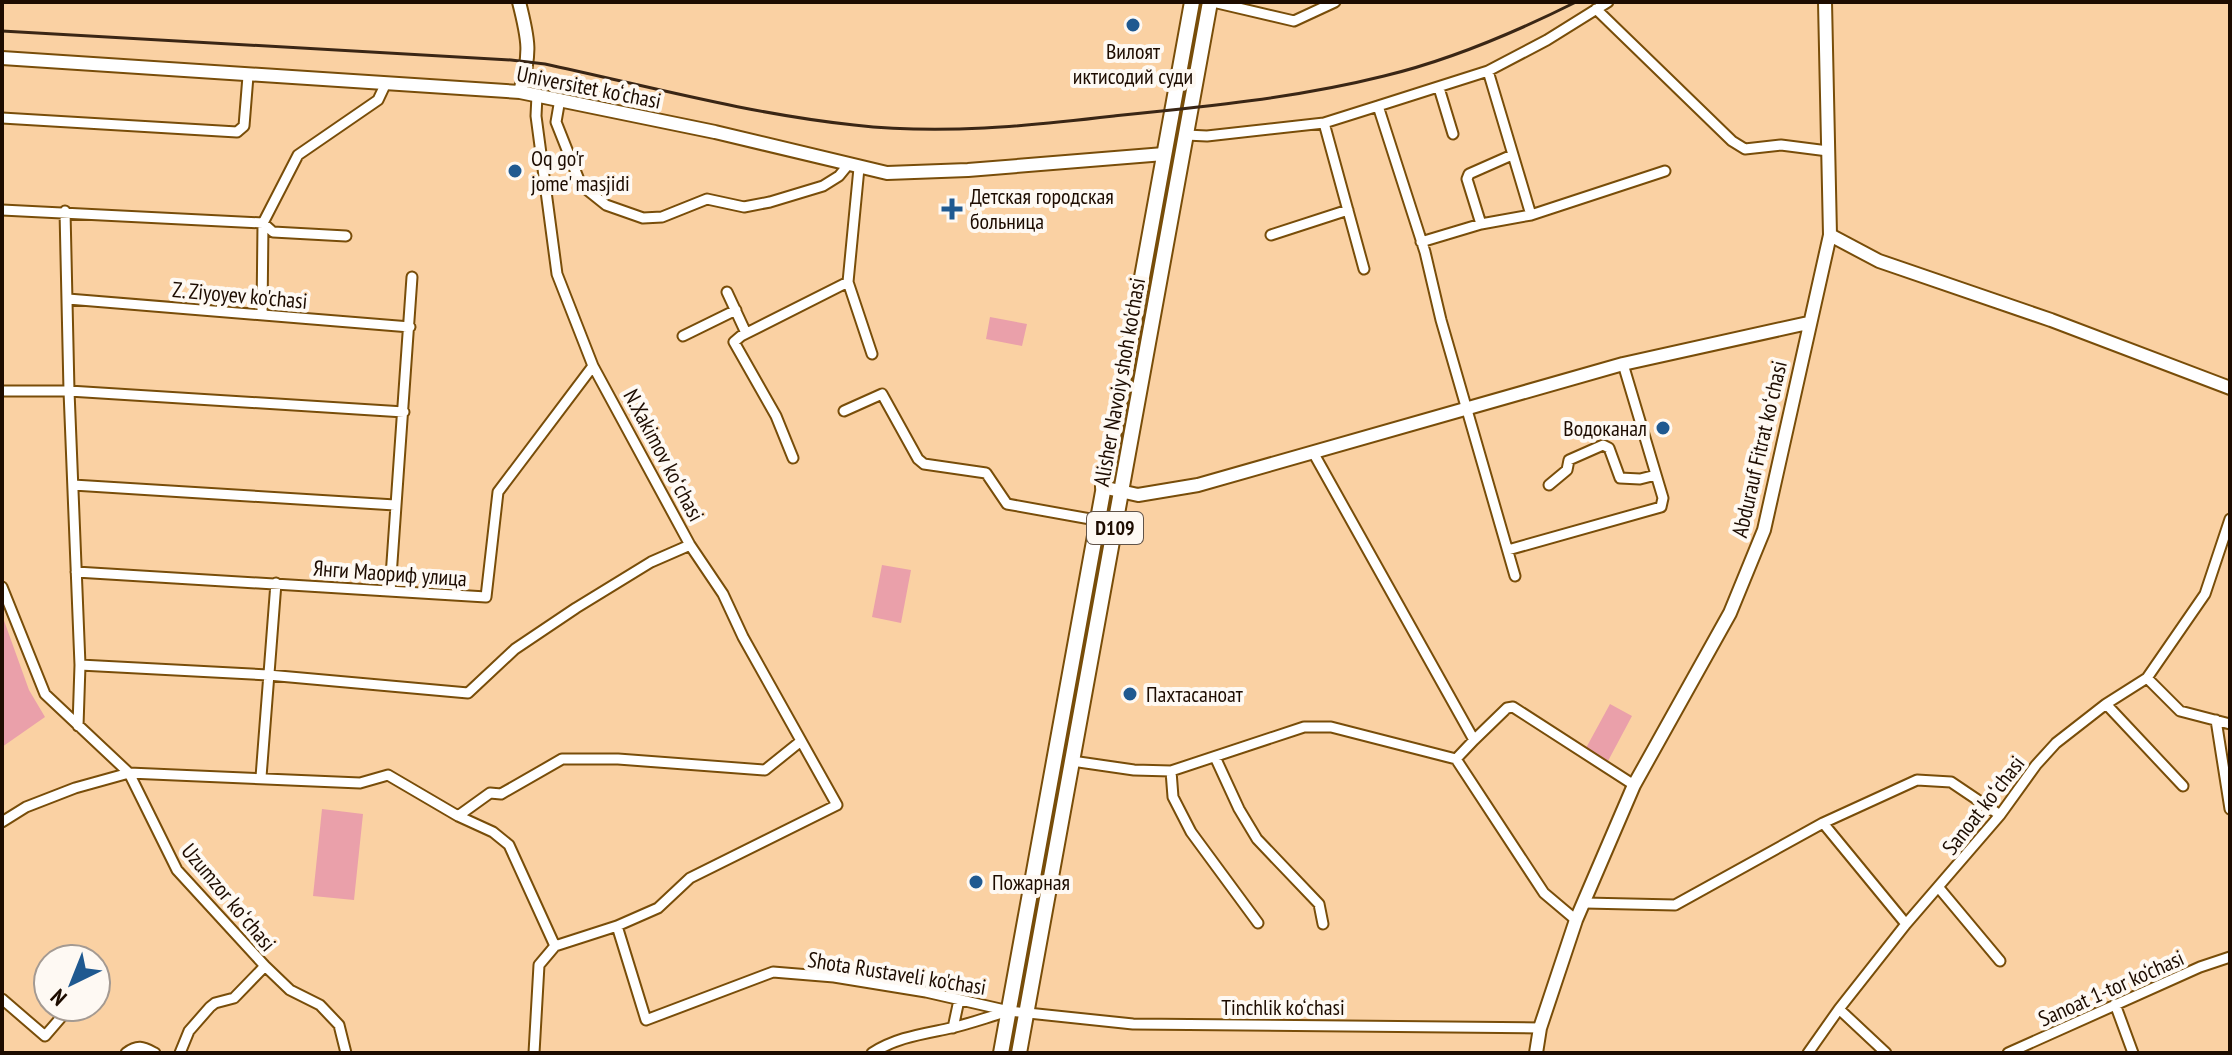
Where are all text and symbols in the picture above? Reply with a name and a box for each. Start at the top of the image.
marker: Вилоят иктисодий суди [1124,16,1142,34]
place label: Вилоят иктисодий суди [1073,37,1193,90]
street label: Universitet kо‘chasi [514,59,664,115]
place label: Oq go'r jome' masjidi [531,144,630,197]
marker: Oq go'r jome' masjidi [506,162,524,180]
place label: Детская городская больница [970,182,1114,235]
marker: Детская городская больница [941,198,963,220]
street label: Z. Ziyoyev ko'chasi [171,275,309,315]
street label: Alisher Navoiy shoh ko'chasi [1087,275,1151,489]
street label: Abdurauf Fitrat koʻchasi [1725,358,1793,540]
street label: N.Xakimov koʻchasi [617,384,711,526]
place label: Водоканал [1563,414,1647,442]
marker: Водоканал [1654,419,1672,437]
road number: D109 [1087,512,1143,544]
street label: Янги Маориф улица [312,554,468,592]
place label: Пахтасаноат [1146,680,1244,708]
marker: Пахтасаноат [1121,685,1139,703]
street label: Sanoat koʻchasi [1936,750,2030,860]
street label: Uzumzor koʻchasi [176,837,282,957]
place label: Пожарная [992,868,1070,896]
marker: Пожарная [967,873,985,891]
north arrow [32,943,112,1023]
street label: Sanoat 1-tor ko‘chasi [2034,943,2188,1033]
street label: Shota Rustaveli ko'chasi [806,945,988,1001]
text: N [44,983,72,1012]
street label: Tinchlik kо‘chasi [1221,993,1345,1021]

